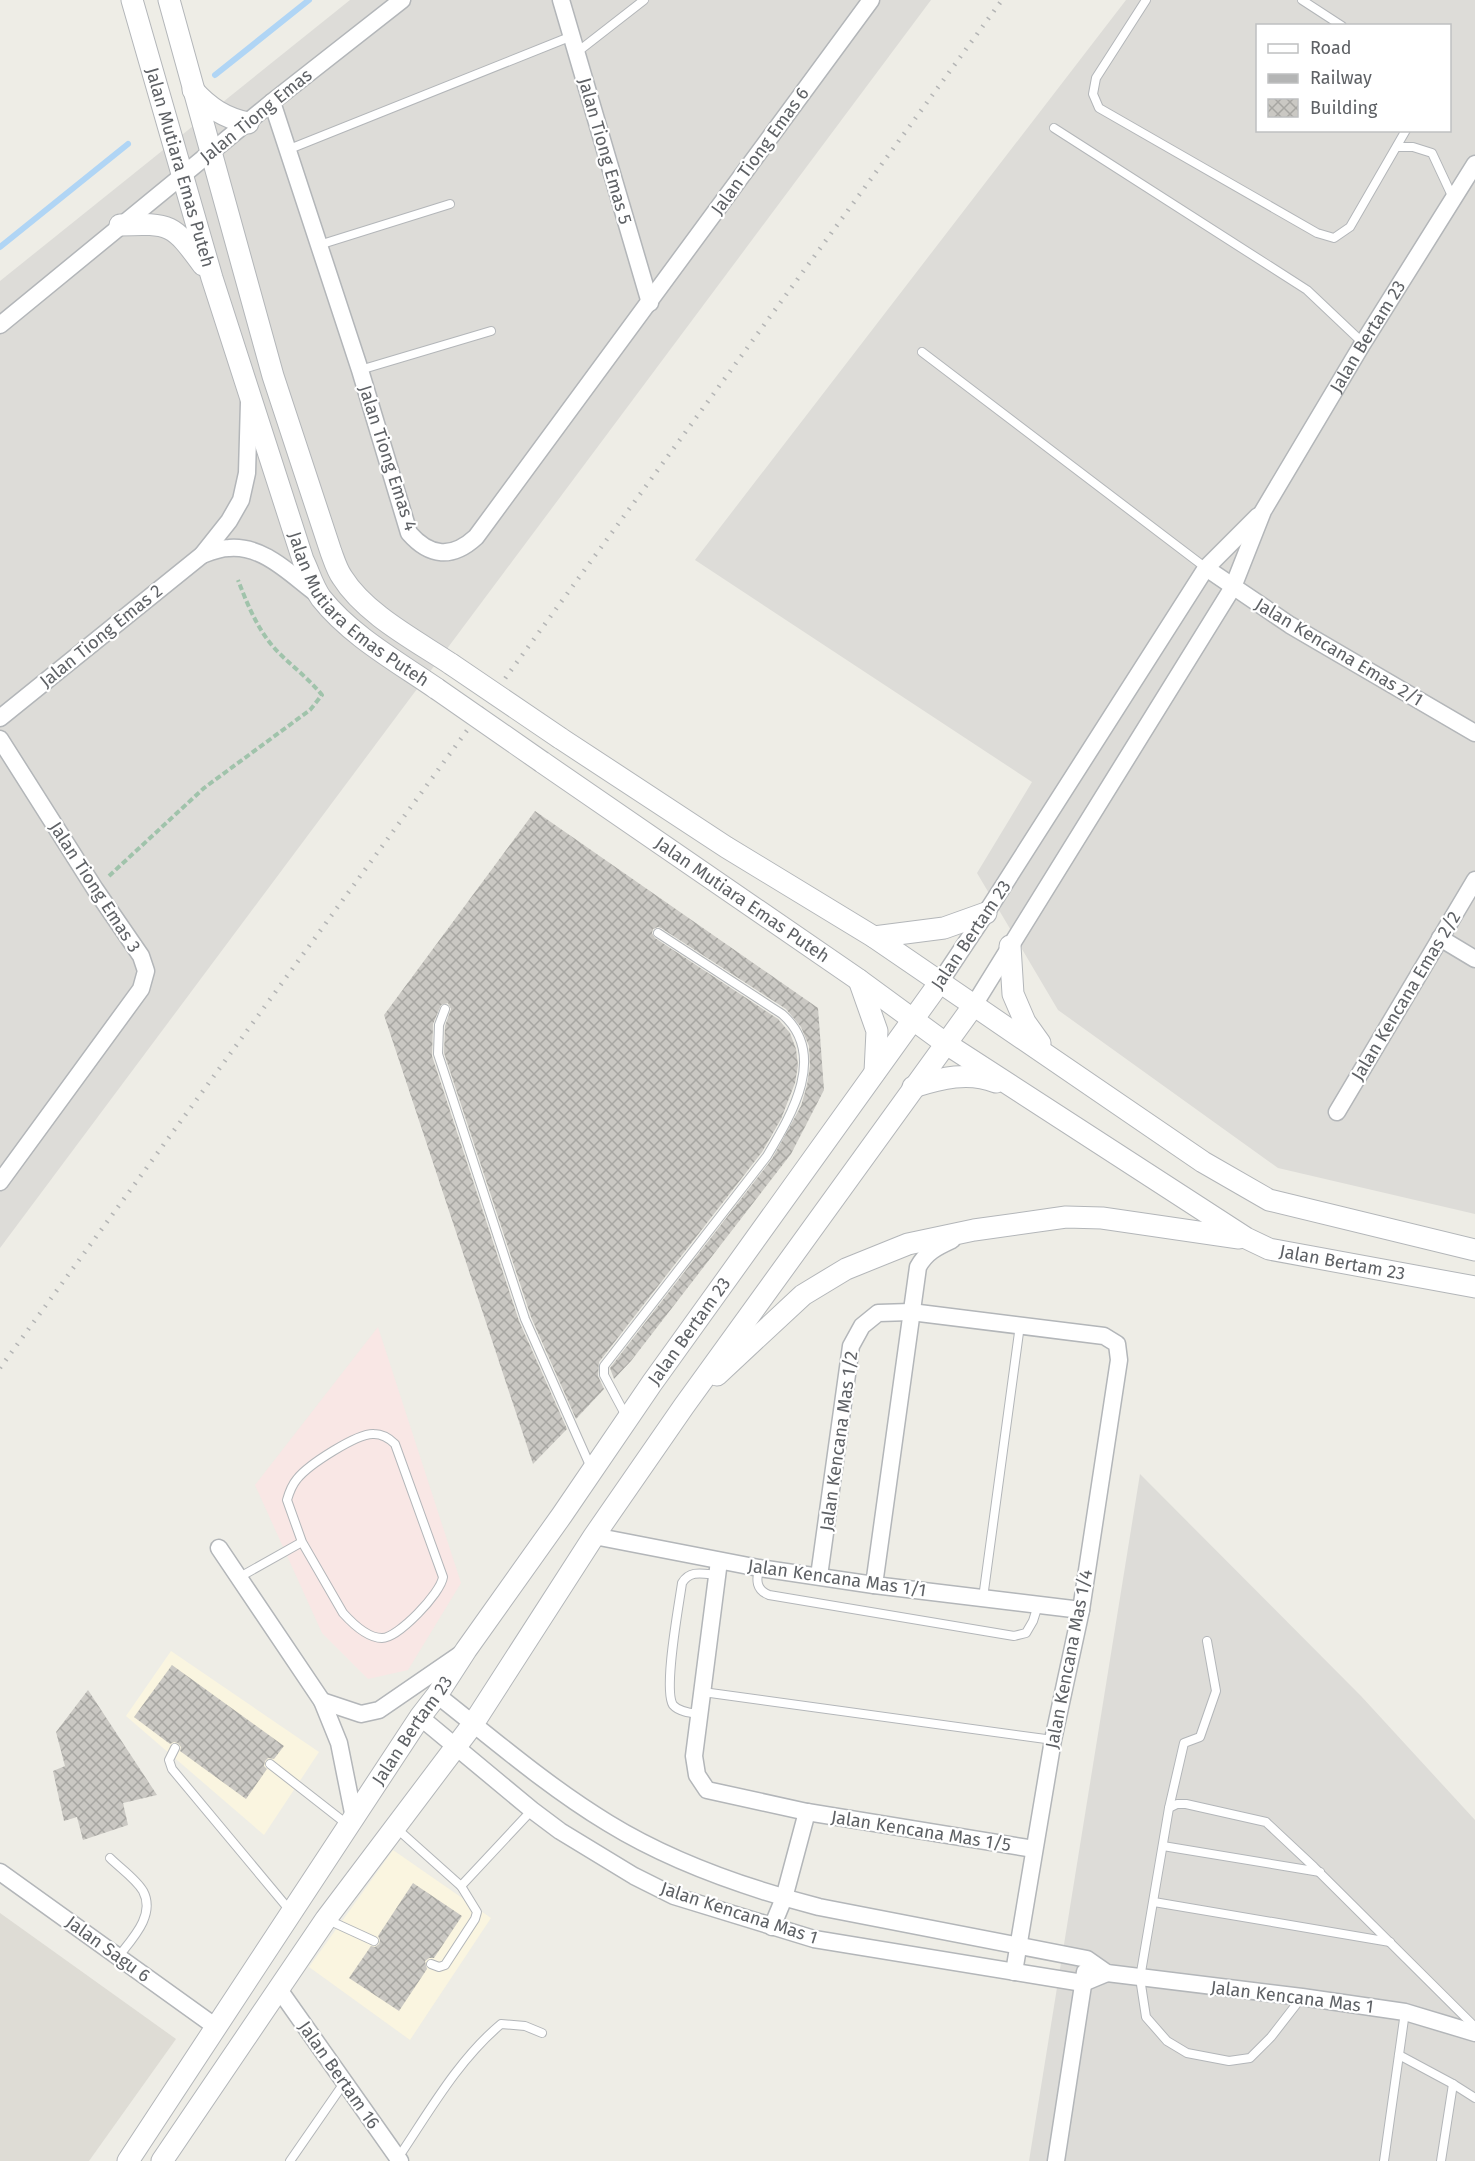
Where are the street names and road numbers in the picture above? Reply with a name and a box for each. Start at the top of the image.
street label: Jalan Tiong Emas [196,64,316,168]
street label: Jalan Mutiara Emas Puteh [141,65,219,270]
street label: Jalan Tiong Emas 5 [574,75,636,227]
street label: Jalan Tiong Emas 6 [706,83,814,219]
street label: Jalan Bertam 23 [1325,276,1410,396]
street label: Jalan Tiong Emas 4 [354,382,422,534]
street label: Jalan Mutiara Emas Puteh [284,529,433,691]
street label: Jalan Tiong Emas 2 [35,580,167,692]
street label: Jalan Kencana Emas 2/1 [1251,593,1427,711]
street label: Jalan Tiong Emas 3 [44,817,146,957]
street label: Jalan Mutiara Emas Puteh [651,832,834,967]
street label: Jalan Bertam 23 [926,876,1016,994]
street label: Jalan Kencana Emas 2/2 [1347,907,1465,1085]
street label: Jalan Bertam 23 [1278,1240,1407,1285]
street label: Jalan Bertam 23 [643,1273,735,1389]
street label: Jalan Kencana Mas 1/2 [815,1349,863,1532]
street label: Jalan Kencana Mas 1/1 [746,1555,928,1601]
street label: Jalan Kencana Mas 1/4 [1041,1567,1097,1750]
street label: Jalan Bertam 23 [367,1672,457,1789]
street label: Jalan Kencana Mas 1/5 [829,1806,1013,1856]
street label: Jalan Kencana Mas 1 [658,1877,820,1949]
street label: Jalan Sagu 6 [62,1911,154,1987]
street label: Jalan Kencana Mas 1 [1209,1976,1375,2018]
street label: Jalan Bertam 16 [294,2017,384,2133]

